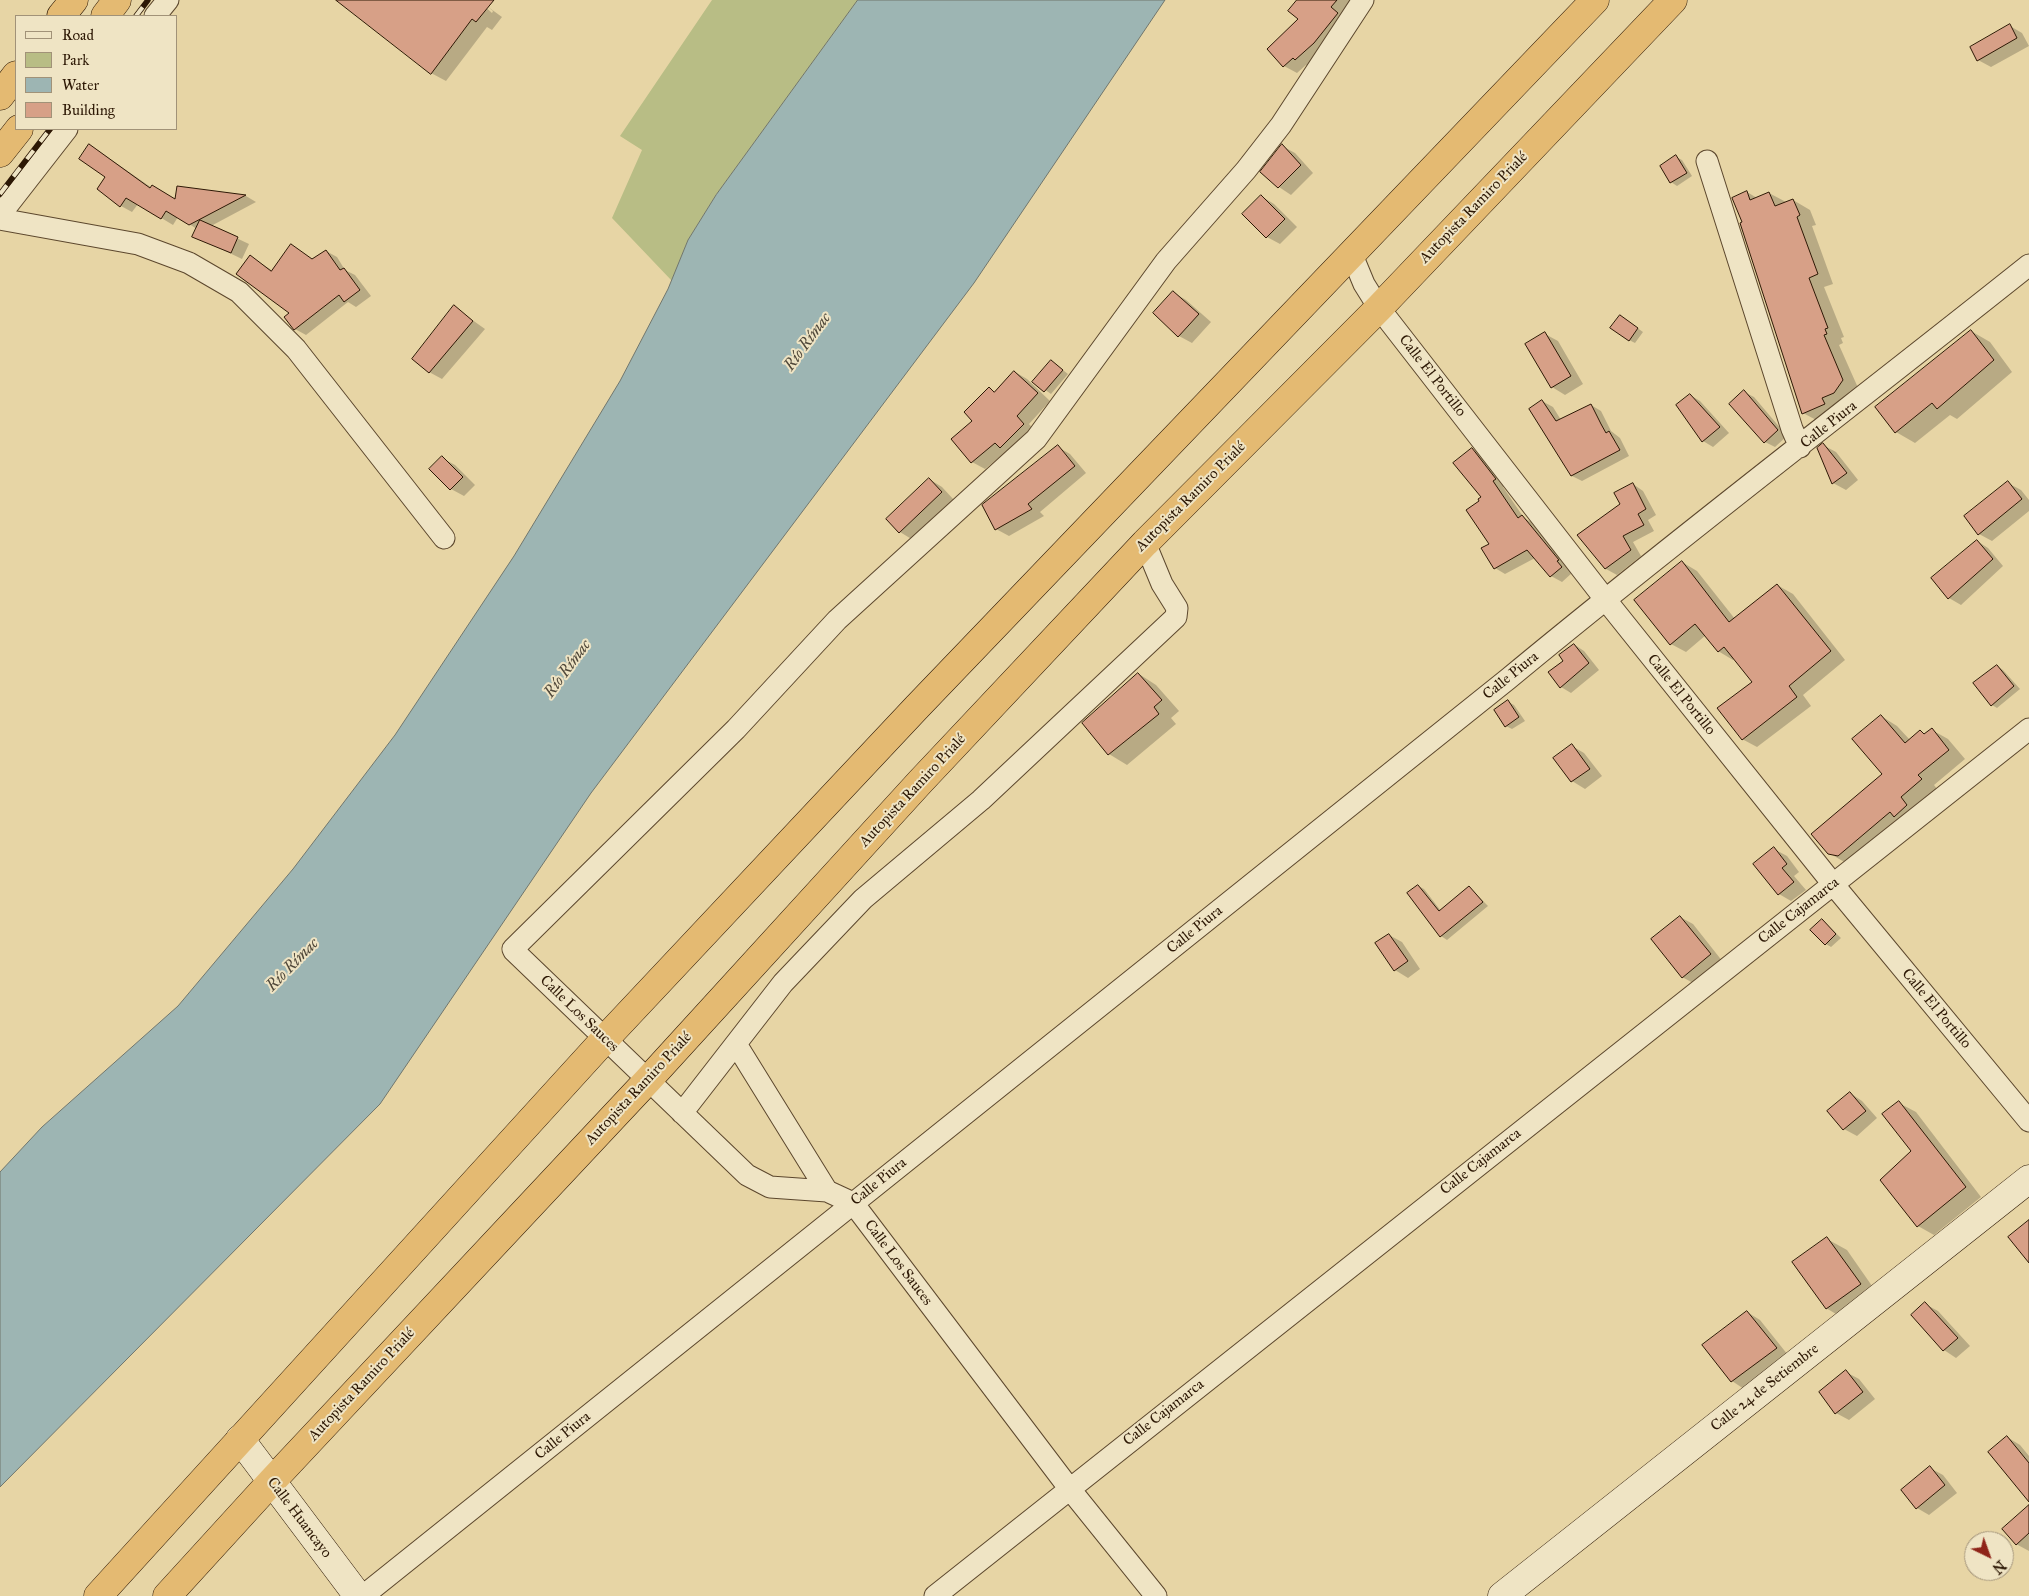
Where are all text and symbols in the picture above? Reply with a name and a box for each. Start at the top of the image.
legend [15,15,178,130]
text: Road [62,26,94,44]
text: Park [62,51,89,69]
text: Water [62,76,99,94]
text: Building [62,101,115,119]
street label: Autopista Ramiro Prialé [1416,149,1532,267]
water label: Río Rímac [781,309,835,375]
street label: Calle El Portillo [1395,332,1469,420]
street label: Calle Piura [1797,397,1861,453]
street label: Autopista Ramiro Prialé [1132,438,1250,556]
water label: Río Rímac [541,636,595,702]
street label: Calle Piura [1479,648,1543,704]
street label: Calle El Portillo [1643,651,1719,739]
street label: Autopista Ramiro Prialé [856,731,970,851]
street label: Calle Cajamarca [1755,874,1843,948]
street label: Calle Piura [1163,902,1227,958]
water label: Río Rímac [263,934,323,996]
street label: Calle El Portillo [1897,965,1975,1053]
street label: Calle Los Sauces [536,972,622,1056]
street label: Autopista Ramiro Prialé [582,1029,696,1149]
street label: Calle Cajamarca [1437,1125,1525,1199]
street label: Calle Piura [847,1154,911,1210]
street label: Calle Los Sauces [860,1217,936,1309]
street label: Autopista Ramiro Prialé [305,1325,419,1445]
street label: Calle 24 de Setiembre [1707,1340,1823,1436]
street label: Calle Cajamarca [1120,1376,1208,1450]
street label: Calle Piura [531,1408,595,1464]
street label: Calle Huancayo [263,1474,335,1562]
north arrow [1964,1531,2014,1581]
text: N [1989,1556,2009,1577]

